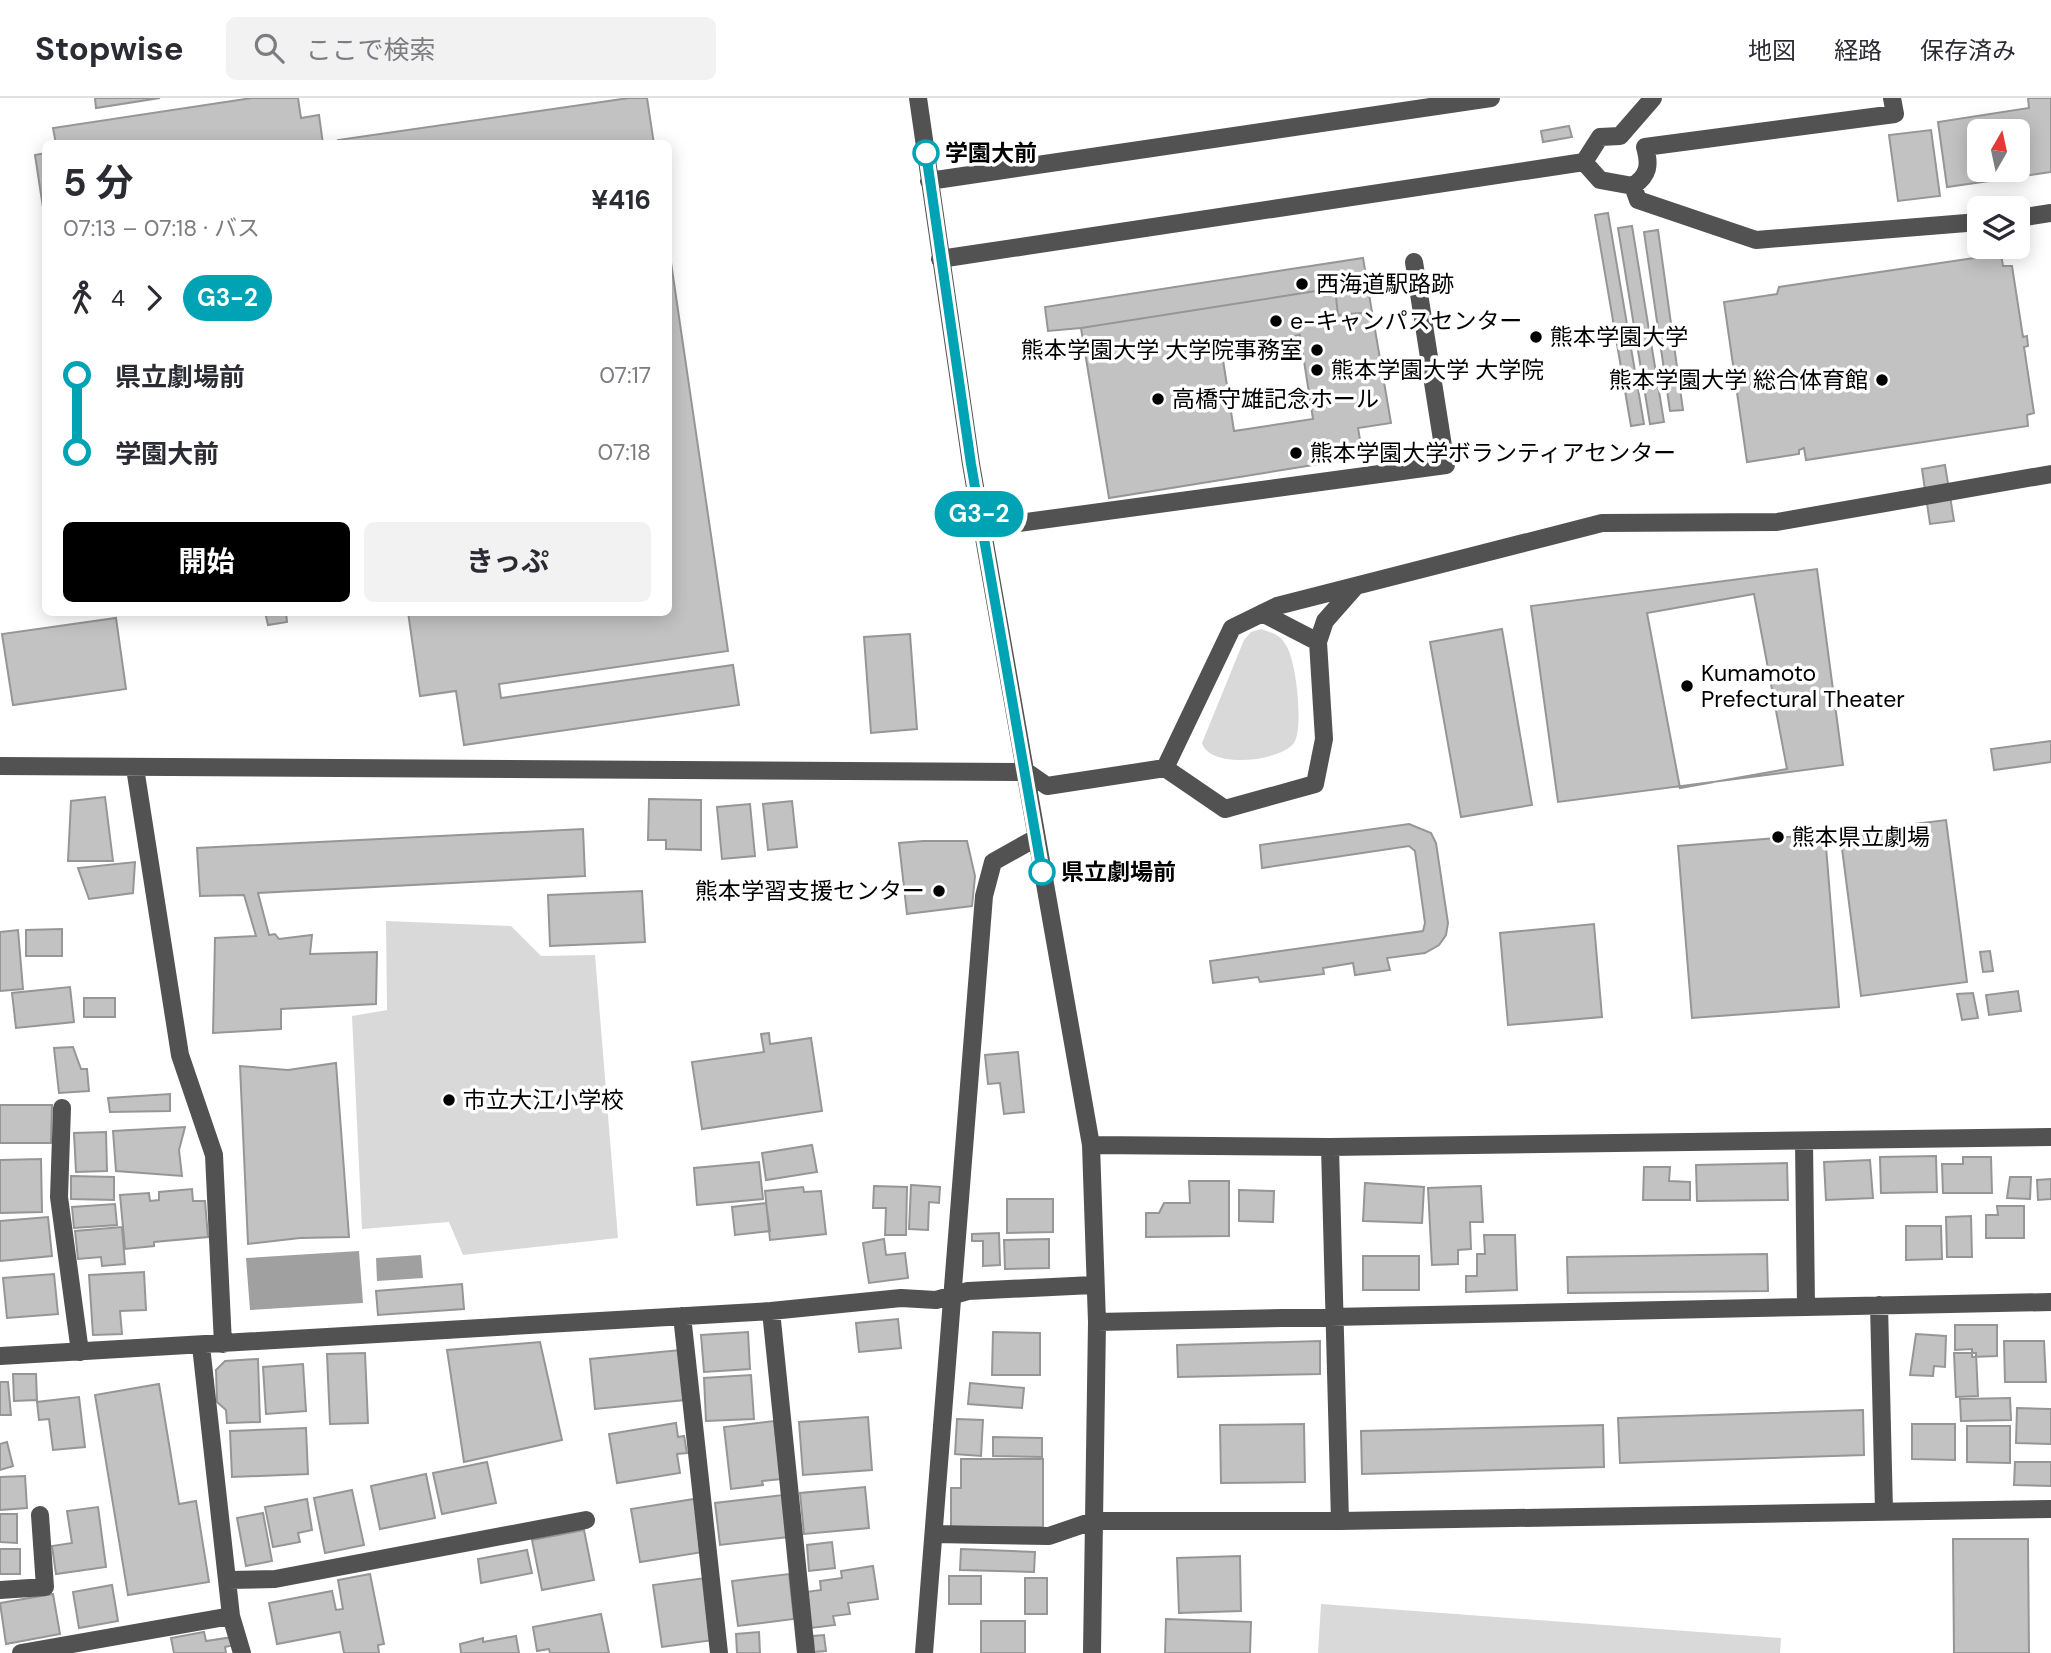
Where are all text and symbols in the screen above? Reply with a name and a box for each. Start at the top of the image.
search box [226,17,716,80]
text: Stopwise [35,27,184,70]
icon: search [250,29,288,67]
text: ここで検索 [306,33,436,67]
text: 地図 [1748,35,1796,66]
text: 経路 [1834,35,1882,66]
text: 保存済み [1920,35,2016,66]
north arrow [1967,119,2030,182]
map controls [1967,119,2030,259]
place label: 学園大前 [945,138,1037,168]
marker: 学園大前 [913,140,939,166]
text: 5 分 [63,158,134,208]
text: ¥416 [591,183,651,217]
button: layers [1967,196,2030,259]
text: 07:13 – 07:18 · バス [63,213,260,243]
place label: 西海道駅路跡 [1316,269,1454,299]
marker: 西海道駅路跡 [1294,276,1310,292]
icon: walk [63,279,101,317]
icon: forward [135,279,173,317]
text: G3-2 [197,282,258,313]
text: 4 [111,283,125,313]
place label: e-キャンパスセンター [1290,306,1523,336]
marker: e-キャンパスセンター [1268,313,1284,329]
place label: 熊本学園大学 [1550,322,1688,352]
marker: 熊本学園大学 [1528,329,1544,345]
place label: 熊本学園大学 大学院事務室 [1021,335,1303,365]
marker: 熊本学園大学 大学院事務室 [1309,342,1325,358]
place label: 熊本学園大学 大学院 [1331,355,1544,385]
text: 県立劇場前 [115,360,245,394]
text: 07:17 [599,360,651,390]
marker: 熊本学園大学 大学院 [1309,362,1325,378]
place label: 熊本学園大学 総合体育館 [1609,365,1868,395]
marker: 熊本学園大学 総合体育館 [1874,372,1890,388]
place label: 高橋守雄記念ホール [1172,384,1379,414]
marker: 高橋守雄記念ホール [1150,391,1166,407]
text: 学園大前 [115,437,219,471]
text: 07:18 [598,437,651,467]
place label: 熊本学園大学ボランティアセンター [1310,438,1676,468]
marker: 熊本学園大学ボランティアセンター [1288,445,1304,461]
line badge: G3-2 [930,491,1028,537]
text: G3-2 [949,498,1009,529]
button: 開始 [63,522,350,602]
button: きっぷ [364,522,651,602]
place label: Kumamoto Prefectural Theater [1701,658,1905,714]
marker: Kumamoto Prefectural Theater [1679,678,1695,694]
place label: 熊本県立劇場 [1792,822,1930,852]
marker: 熊本県立劇場 [1770,829,1786,845]
place label: 県立劇場前 [1061,857,1176,887]
marker: 県立劇場前 [1029,859,1055,885]
place label: 熊本学習支援センター [695,876,925,906]
marker: 熊本学習支援センター [931,883,947,899]
place label: 市立大江小学校 [463,1085,624,1115]
marker: 市立大江小学校 [441,1092,457,1108]

